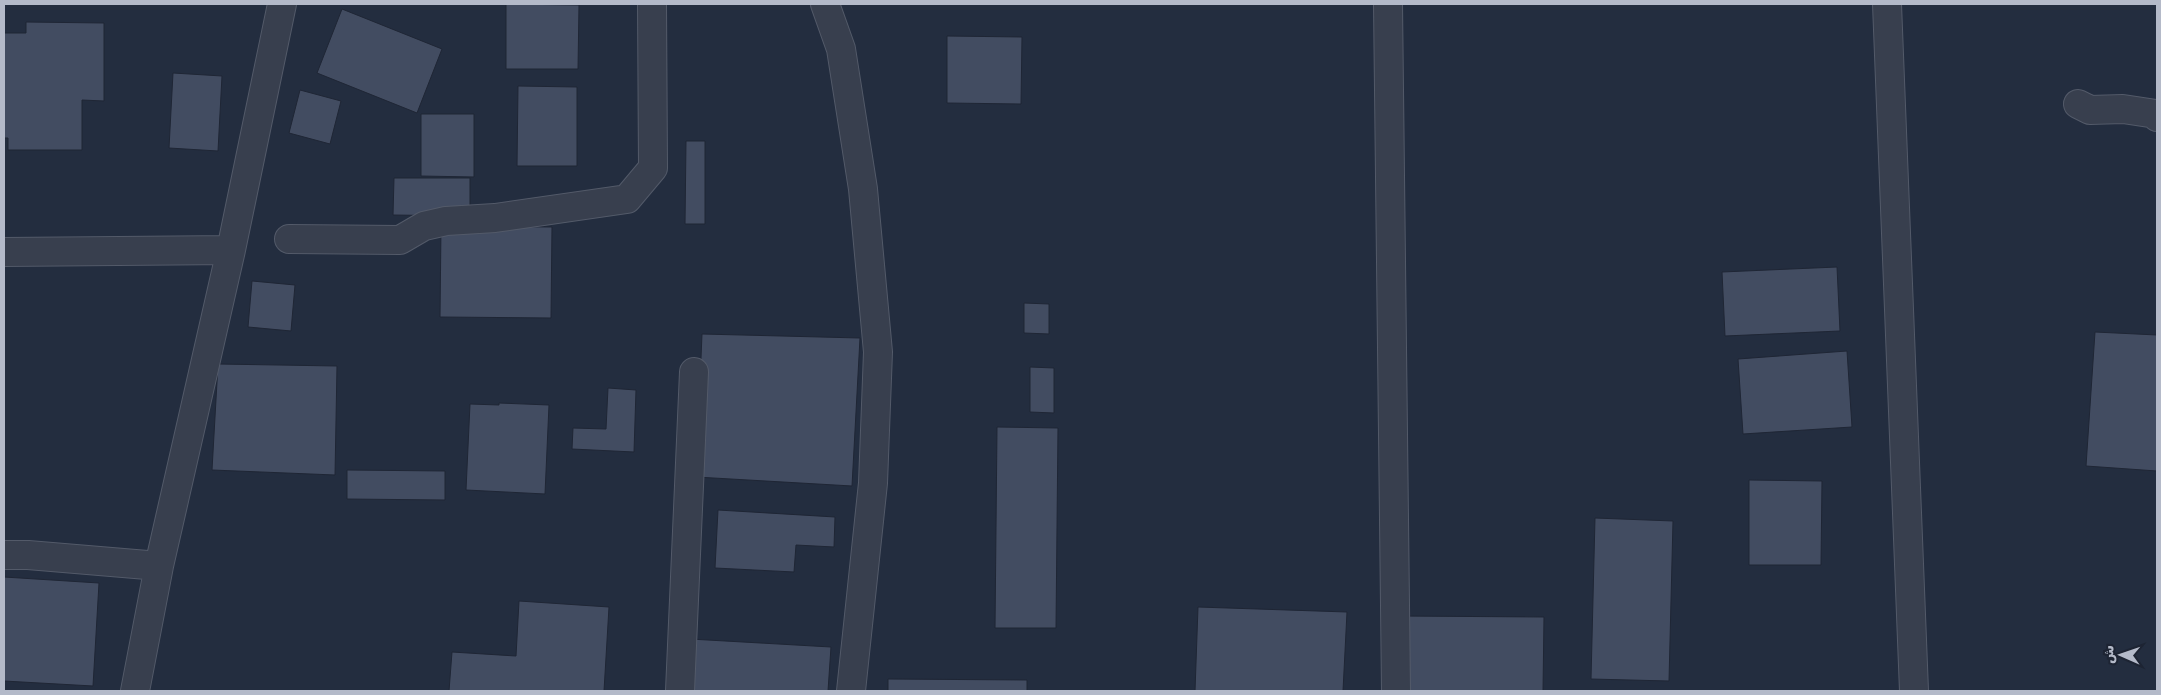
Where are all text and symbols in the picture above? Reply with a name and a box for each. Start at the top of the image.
north arrow [2096,630,2146,680]
text: ش [2100,645,2116,664]

